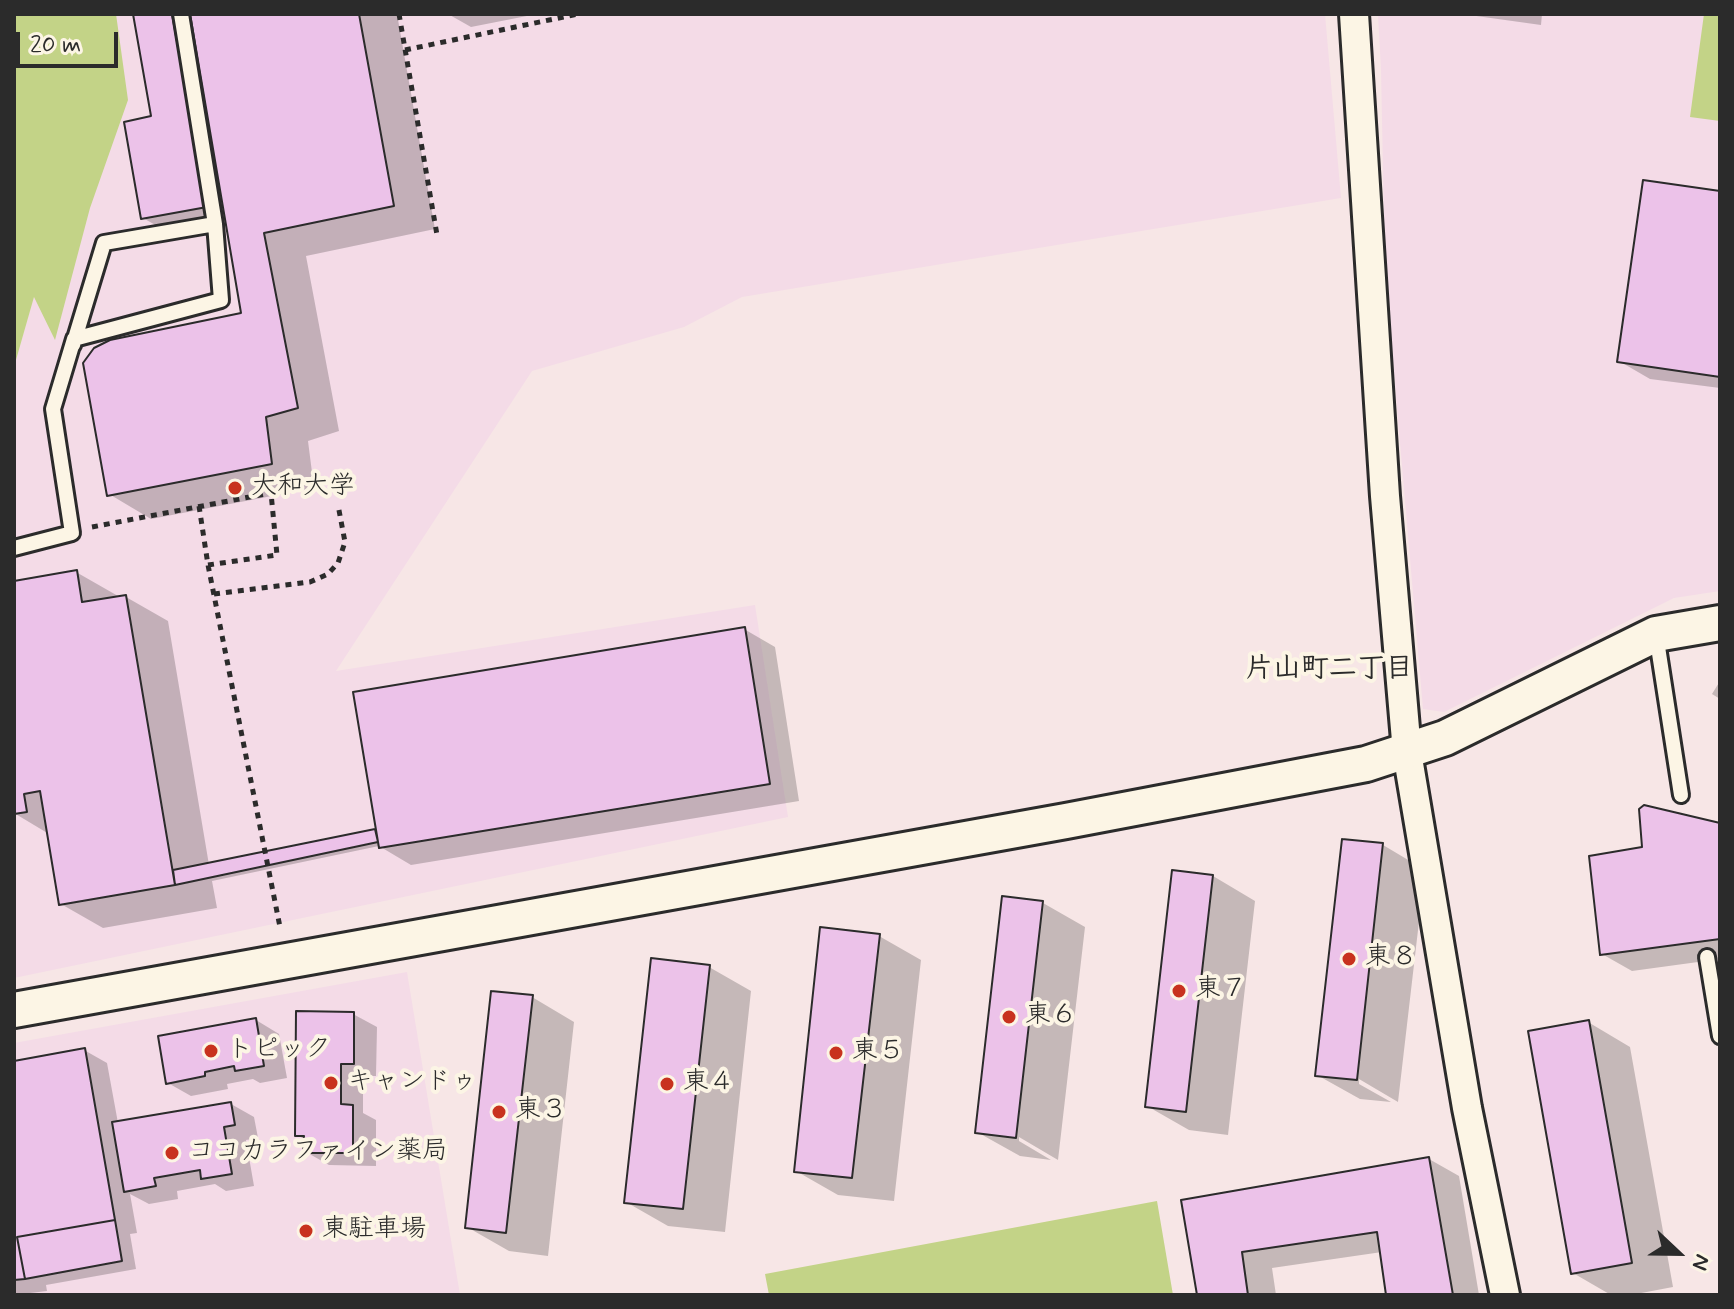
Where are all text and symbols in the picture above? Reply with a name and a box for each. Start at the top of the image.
scale bar [20,16,122,66]
text: 20 m [30,30,81,61]
place label: 大和大学 [251,472,355,504]
marker: 大和大学 [226,479,244,497]
district label: 片山町二丁目 [1245,653,1413,687]
place label: 東８ [1365,943,1417,975]
marker: 東８ [1340,950,1358,968]
place label: 東７ [1195,975,1247,1007]
marker: 東７ [1170,982,1188,1000]
place label: 東６ [1025,1001,1077,1033]
marker: 東６ [1000,1008,1018,1026]
place label: トピック [227,1035,331,1067]
place label: 東５ [852,1037,904,1069]
marker: トピック [202,1042,220,1060]
marker: 東５ [827,1044,845,1062]
place label: キャンドゥ [347,1067,477,1099]
place label: 東４ [683,1068,735,1100]
marker: キャンドゥ [322,1074,340,1092]
marker: 東４ [658,1075,676,1093]
place label: 東３ [515,1096,567,1128]
marker: 東３ [490,1103,508,1121]
place label: ココカラファイン薬局 [188,1137,448,1169]
marker: ココカラファイン薬局 [163,1144,181,1162]
north arrow [1638,1213,1718,1293]
place label: 東駐車場 [322,1215,426,1247]
marker: 東駐車場 [297,1222,315,1240]
text: N [1685,1250,1716,1274]

